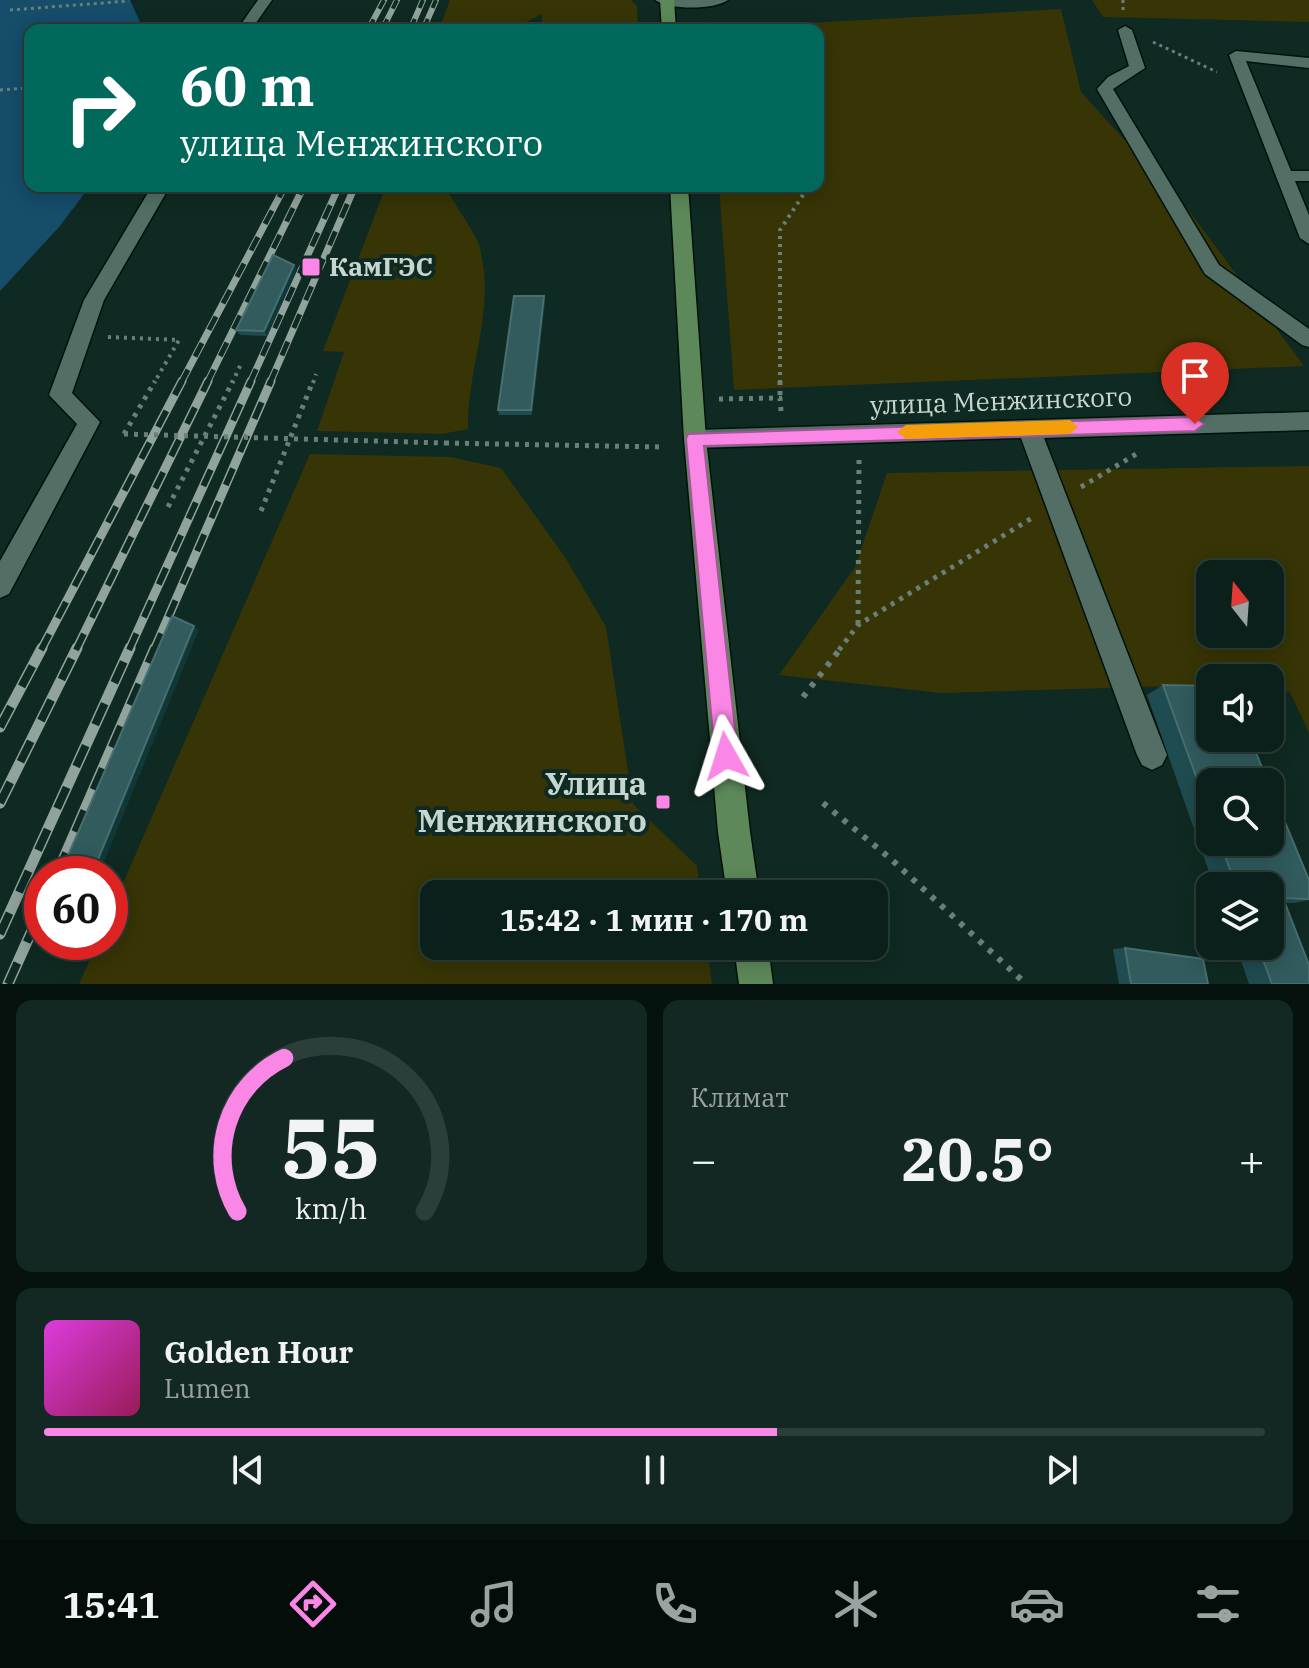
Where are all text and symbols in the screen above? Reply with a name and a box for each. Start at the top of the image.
text: 60 m [180,49,315,121]
icon: right [48,56,152,160]
text: улица Менжинского [180,119,543,166]
place label: КамГЭС [329,249,433,283]
marker: КамГЭС [300,256,322,278]
pin [1161,342,1229,424]
icon: arrive [1173,354,1217,398]
street label: улица Менжинского [869,378,1133,422]
north arrow [1196,560,1284,648]
map controls [1196,560,1284,960]
button: sound [1196,664,1284,752]
position arrow [684,714,768,798]
place label: Улица Менжинского [417,762,647,841]
button: search [1196,768,1284,856]
marker: Улица Менжинского [654,793,672,811]
speed limit sign: 60 [24,856,128,960]
button: layers [1196,872,1284,960]
text: 15:42 · 1 мин · 170 m [500,900,808,939]
text: Климат [691,1080,789,1114]
text: 55 [281,1093,381,1201]
text: 20.5° [901,1119,1054,1198]
text: − [691,1131,717,1188]
text: + [1239,1131,1265,1188]
text: km/h [295,1190,367,1227]
text: Golden Hour [164,1332,353,1371]
text: Lumen [164,1371,251,1405]
icon: previous [226,1448,270,1492]
icon: pause [633,1448,677,1492]
icon: next [1040,1448,1084,1492]
icon: directions [285,1576,341,1632]
icon: music [466,1576,522,1632]
icon: phone [647,1576,703,1632]
icon: climate [828,1576,884,1632]
icon: car [1009,1576,1065,1632]
icon: filters [1190,1576,1246,1632]
text: 15:41 [63,1581,160,1628]

